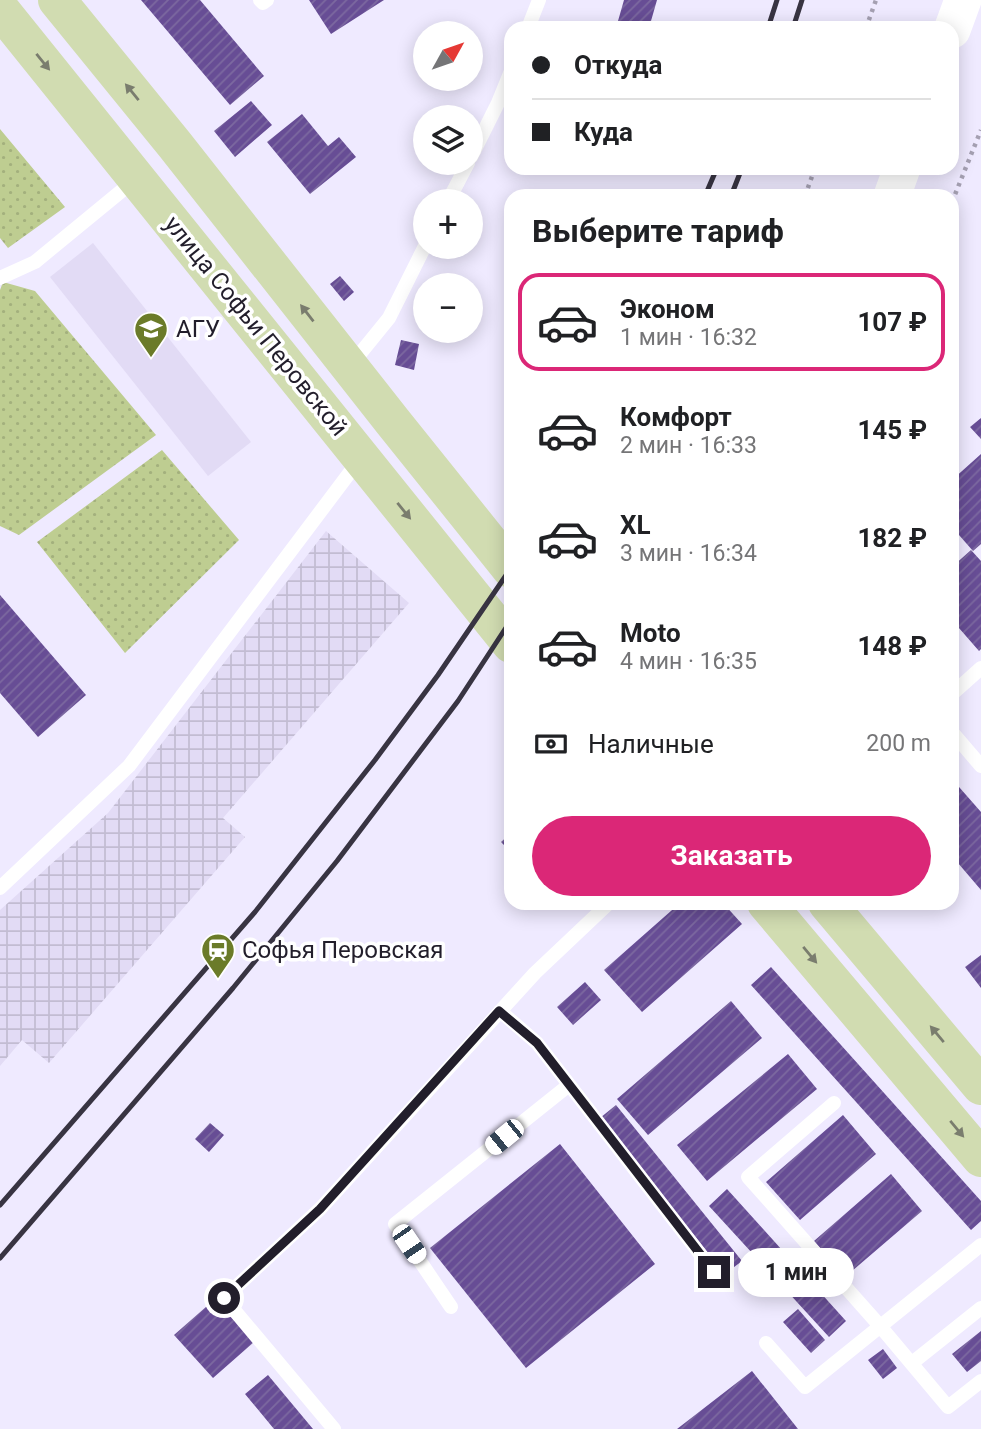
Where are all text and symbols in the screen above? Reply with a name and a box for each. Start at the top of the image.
north arrow [413,21,483,91]
map controls [413,21,483,343]
text: Откуда [574,50,663,80]
one-way arrow [35,54,50,71]
one-way arrow [125,83,140,100]
button: layers [413,105,483,175]
text: Куда [574,117,633,147]
button: + [413,189,483,259]
street label: улица Софьи Перовской [159,210,353,442]
text: Выберите тариф [532,212,784,250]
button: − [413,273,483,343]
icon: car [536,291,599,354]
text: Эконом [620,294,715,324]
one-way arrow [300,304,315,322]
text: 107 ₽ [857,307,927,337]
school or university icon: АГУ [132,310,170,359]
place label: АГУ [176,315,220,343]
text: 1 мин · 16:32 [620,324,757,351]
icon: car [536,399,599,462]
text: Комфорт [620,402,732,432]
text: 145 ₽ [857,415,927,445]
text: 2 мин · 16:33 [620,432,757,459]
one-way arrow [396,503,411,520]
icon: car [536,507,599,570]
text: XL [620,510,651,540]
text: 182 ₽ [857,523,927,553]
text: 3 мин · 16:34 [620,540,757,567]
icon: car [536,615,599,678]
text: Moto [620,618,681,648]
text: 148 ₽ [857,631,927,661]
text: 4 мин · 16:35 [620,648,757,675]
icon: cash [532,725,570,763]
text: Наличные [588,729,714,759]
text: 200 m [866,730,931,757]
button: Заказать [532,816,931,896]
station icon: Софья Перовская [199,931,237,980]
place label: Софья Перовская [242,936,443,964]
one-way arrow [802,946,818,964]
one-way arrow [930,1025,945,1042]
car [482,1116,527,1158]
one-way arrow [949,1120,965,1138]
car [389,1221,430,1267]
callout: 1 мин [738,1248,854,1296]
route end [698,1256,730,1288]
text: 1 мин [765,1259,827,1286]
route start [208,1282,240,1314]

